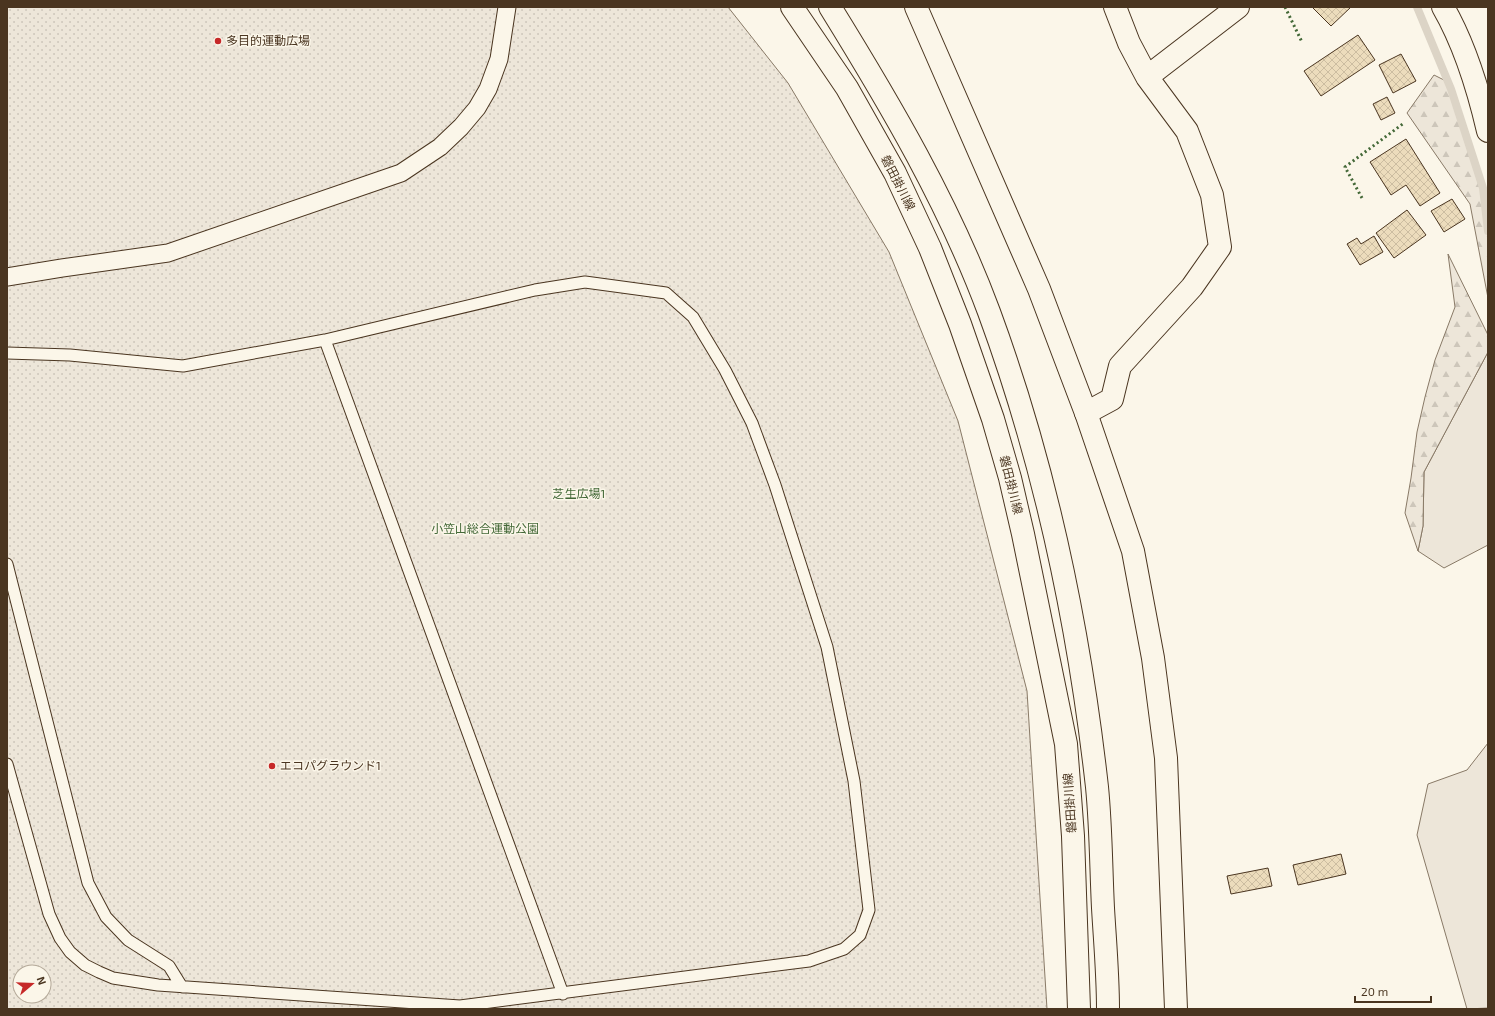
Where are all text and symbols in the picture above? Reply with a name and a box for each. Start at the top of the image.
place label: 多目的運動広場 [226,33,310,47]
marker: 多目的運動広場 [213,36,223,46]
street label: 磐田掛川線 [879,153,919,212]
street label: 磐田掛川線 [998,454,1026,516]
park label: 芝生広場1 [553,486,605,500]
park label: 小笠山総合運動公園 [431,521,539,535]
place label: エコパグラウンド1 [280,758,381,772]
marker: エコパグラウンド1 [267,761,277,771]
street label: 磐田掛川線 [1060,773,1078,833]
north arrow [12,964,52,1004]
text: N [34,975,49,987]
scale bar [1355,978,1431,1004]
text: 20 m [1361,984,1388,998]

